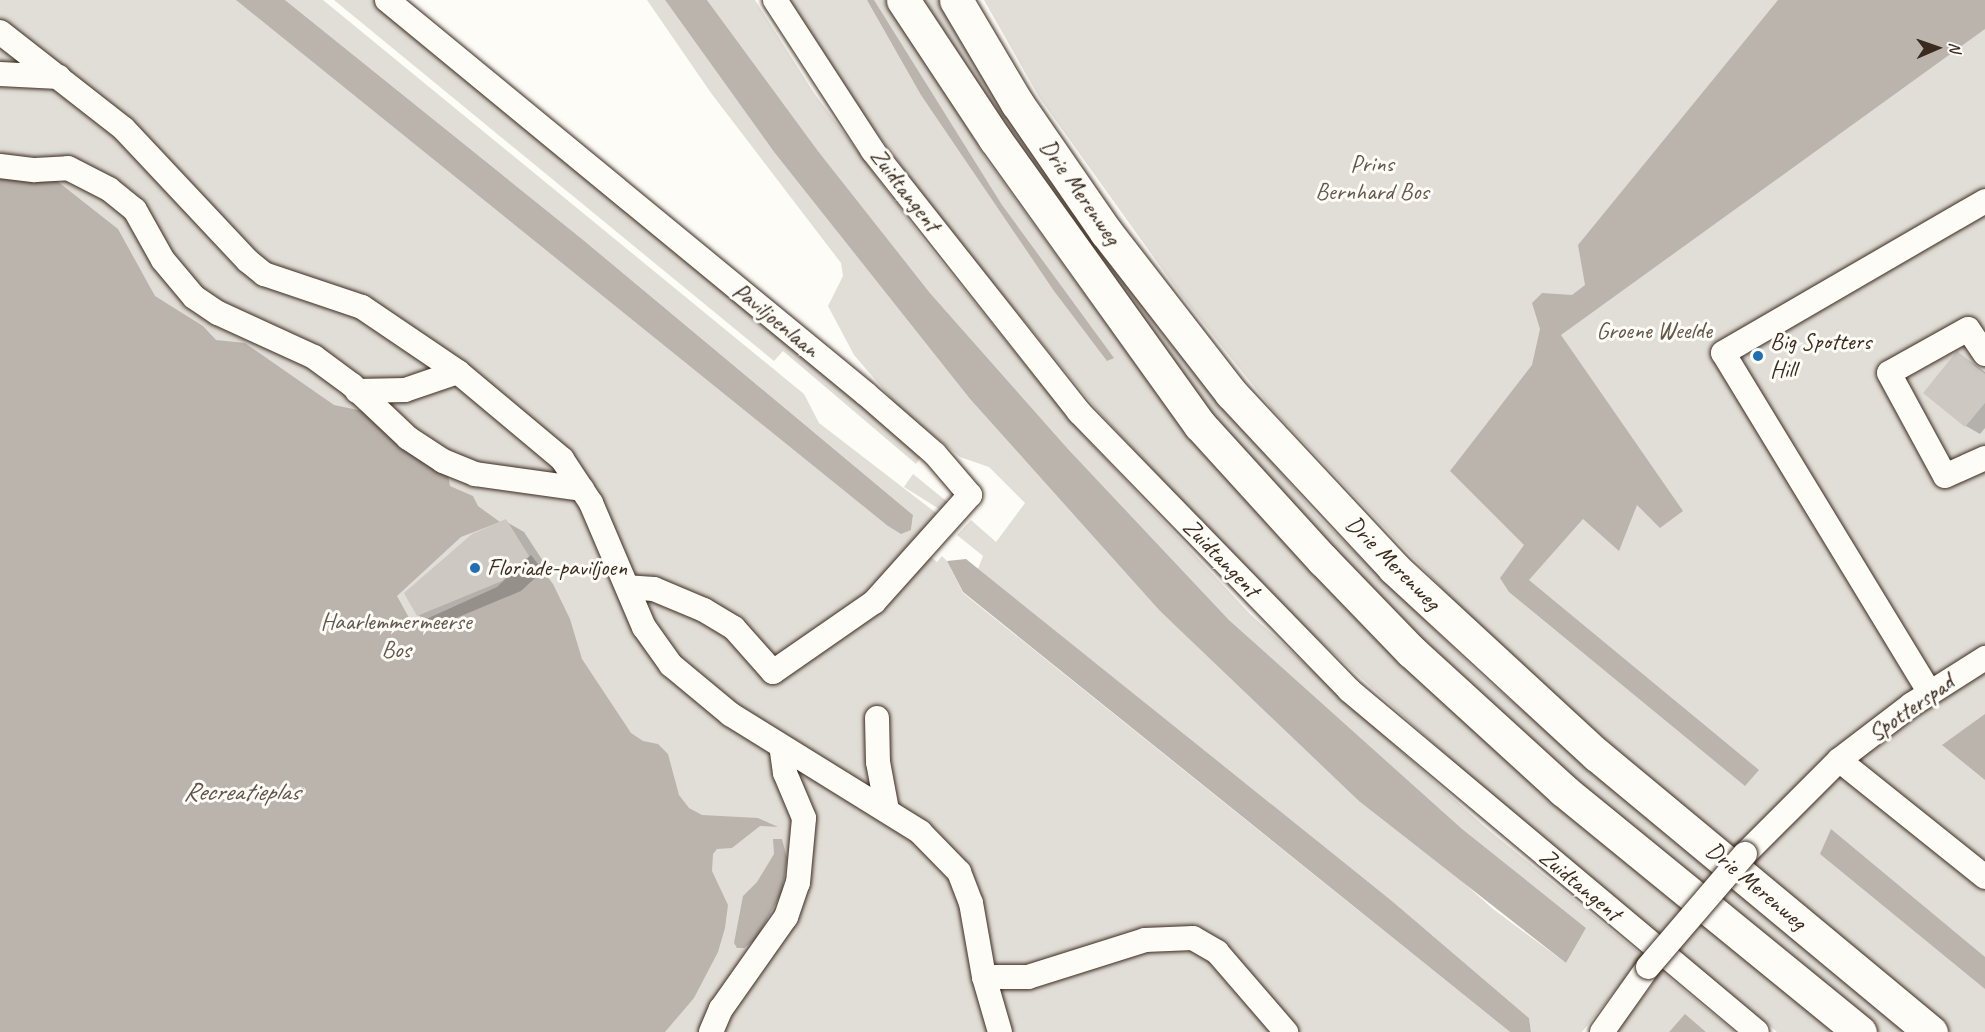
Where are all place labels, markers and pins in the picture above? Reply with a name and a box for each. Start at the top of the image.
place label: Big Spotters Hill [1770,328,1871,384]
marker: Big Spotters Hill [1751,349,1765,363]
place label: Floriade-paviljoen [487,554,627,582]
marker: Floriade-paviljoen [468,561,482,575]

